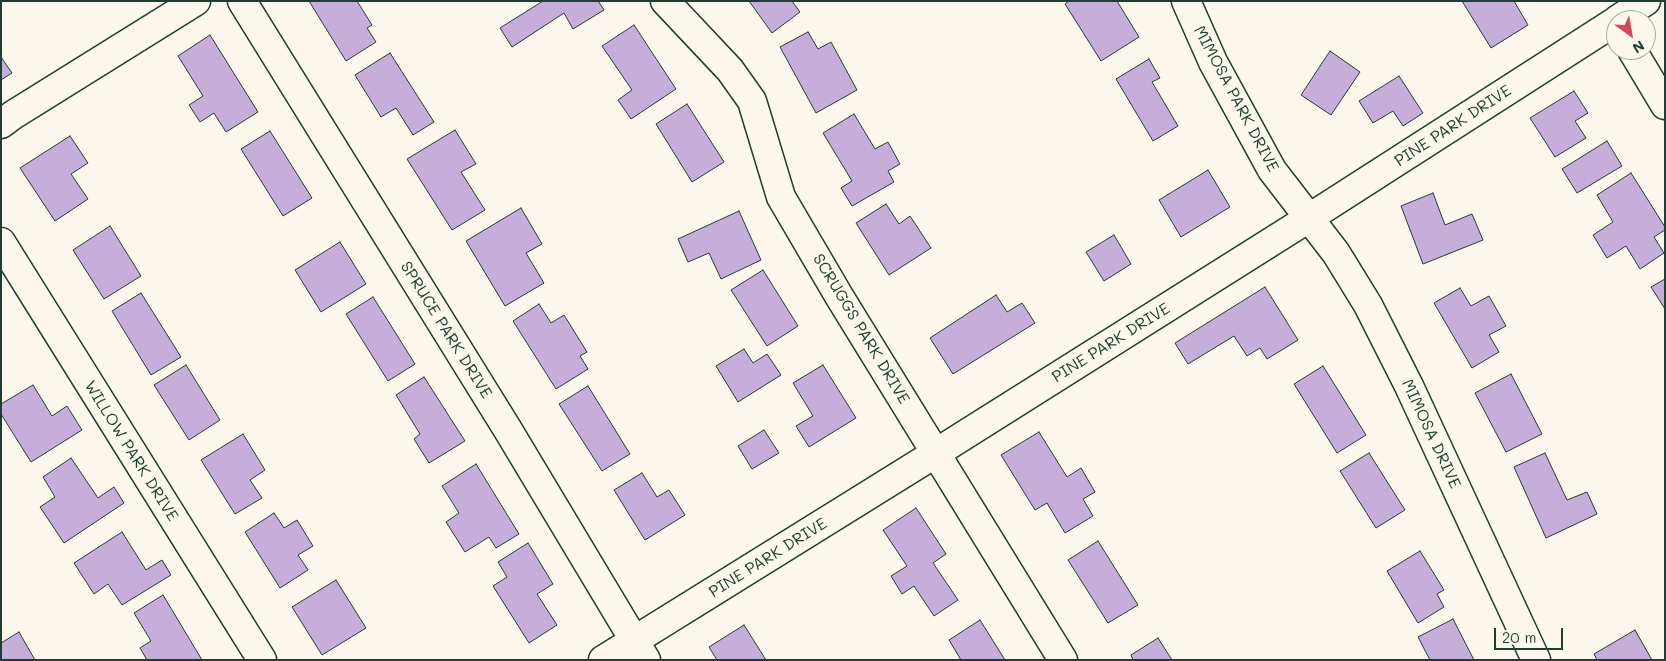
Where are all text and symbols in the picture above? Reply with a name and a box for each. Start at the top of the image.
north arrow [1606,10,1656,60]
street label: MIMOSA PARK DRIVE [1189,23,1283,175]
text: N [1629,36,1648,58]
street label: PINE PARK DRIVE [1391,81,1515,171]
street label: SCRUGGS PARK DRIVE [809,251,913,407]
street label: SPRUCE PARK DRIVE [396,258,496,402]
street label: PINE PARK DRIVE [1049,299,1173,387]
street label: MIMOSA DRIVE [1397,376,1465,492]
street label: WILLOW PARK DRIVE [80,377,182,525]
street label: PINE PARK DRIVE [706,514,830,602]
scale bar [1496,618,1565,650]
text: 20 m [1502,627,1536,647]

